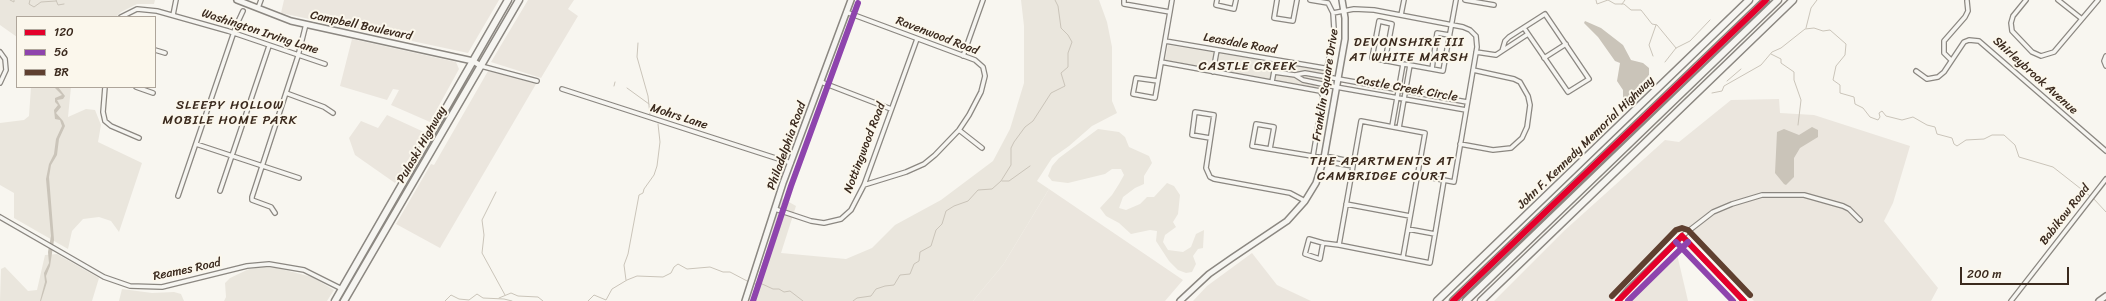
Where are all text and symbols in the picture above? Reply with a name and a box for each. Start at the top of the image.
street label: Washington Irving Lane [200,6,320,58]
street label: Campbell Boulevard [309,8,413,44]
street label: Ravenwood Road [894,14,980,58]
legend [16,16,156,88]
text: 120 [54,21,74,43]
street label: Franklin Square Drive [1310,28,1342,142]
street label: Leasdale Road [1202,30,1278,58]
street label: Shirleybrook Avenue [1990,34,2080,118]
district label: DEVONSHIRE III AT WHITE MARSH [1350,35,1468,66]
text: 56 [54,41,68,63]
district label: CASTLE CREEK [1199,59,1297,75]
text: BR [54,61,69,83]
street label: Castle Creek Circle [1355,73,1459,105]
street label: John F. Kennedy Memorial Highway [1515,74,1657,212]
district label: SLEEPY HOLLOW MOBILE HOME PARK [163,98,297,129]
street label: Philadelphia Road [764,100,810,192]
street label: Mohrs Lane [649,101,709,133]
street label: Nottingwood Road [841,101,889,195]
street label: Pulaski Highway [394,104,450,186]
district label: THE APARTMENTS AT CAMBRIDGE COURT [1311,154,1453,185]
street label: Babikow Road [2037,182,2093,248]
street label: Reames Road [152,256,222,284]
scale bar [1962,259,2071,285]
text: 200 m [1967,263,2001,285]

